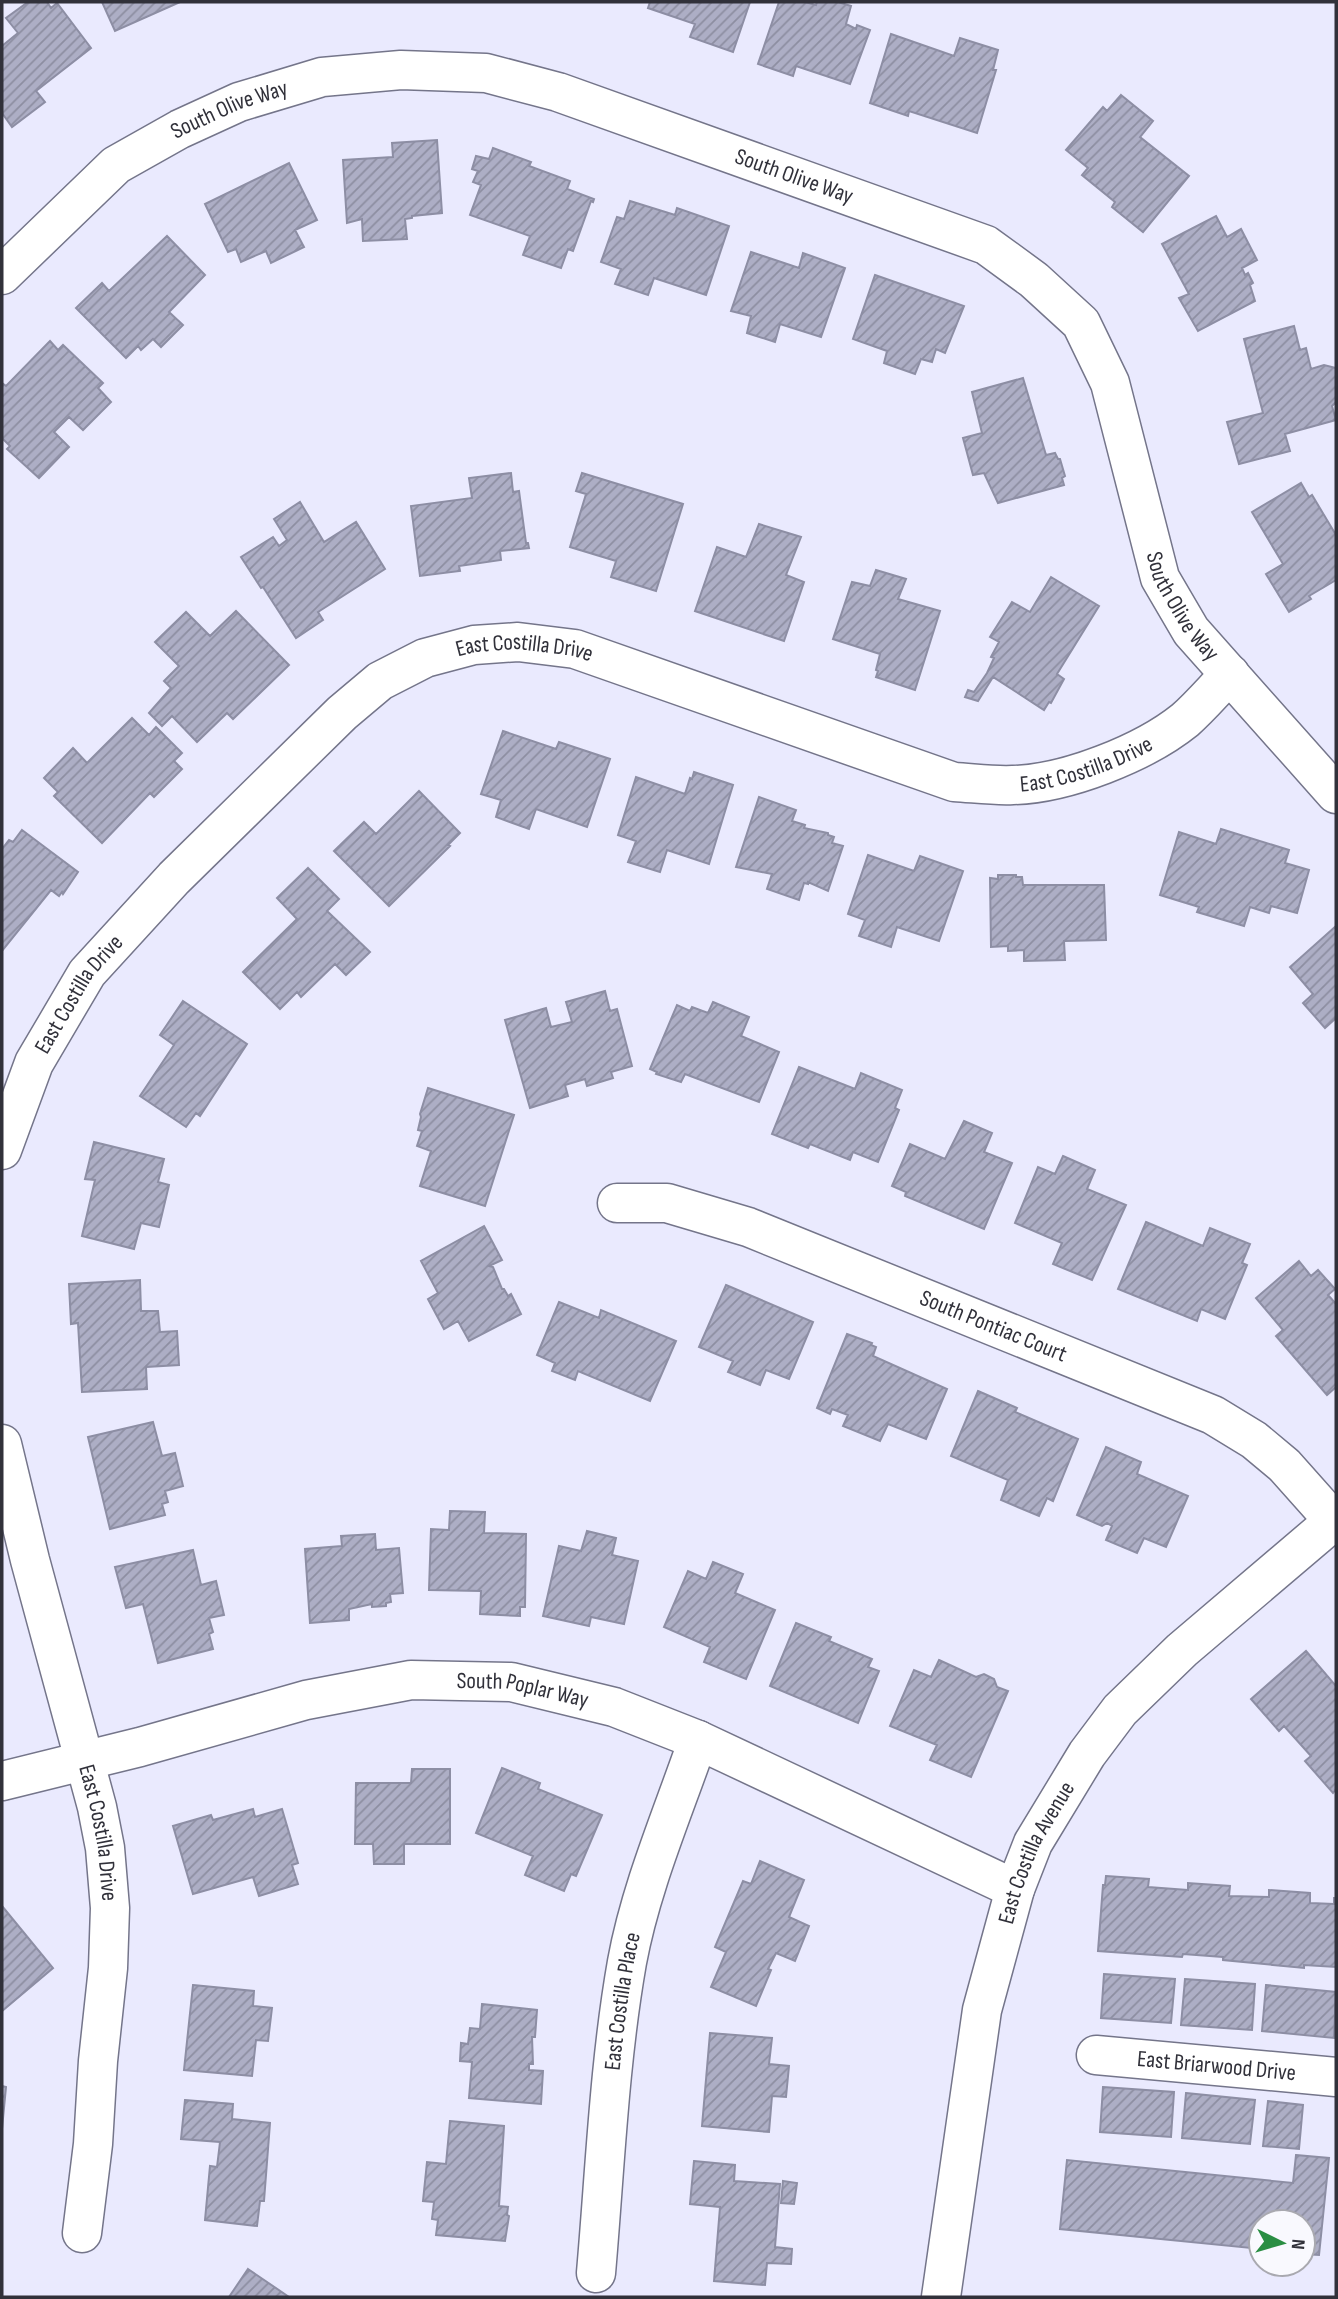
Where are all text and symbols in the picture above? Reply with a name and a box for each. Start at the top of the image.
street label: South Olive Way [166,74,291,145]
street label: South Olive Way [731,142,857,210]
street label: South Olive Way [1140,549,1225,667]
street label: East Costilla Drive [453,628,597,668]
street label: East Costilla Drive [1019,730,1158,799]
street label: East Costilla Drive [29,929,129,1059]
street label: South Pontiac Court [916,1284,1071,1368]
street label: South Poplar Way [456,1667,591,1714]
street label: East Costilla Drive [72,1761,123,1902]
street label: East Costilla Avenue [992,1776,1081,1927]
street label: East Costilla Place [598,1929,647,2072]
street label: East Briarwood Drive [1136,2045,1297,2087]
north arrow [1247,2208,1317,2278]
text: N [1286,2238,1309,2250]

